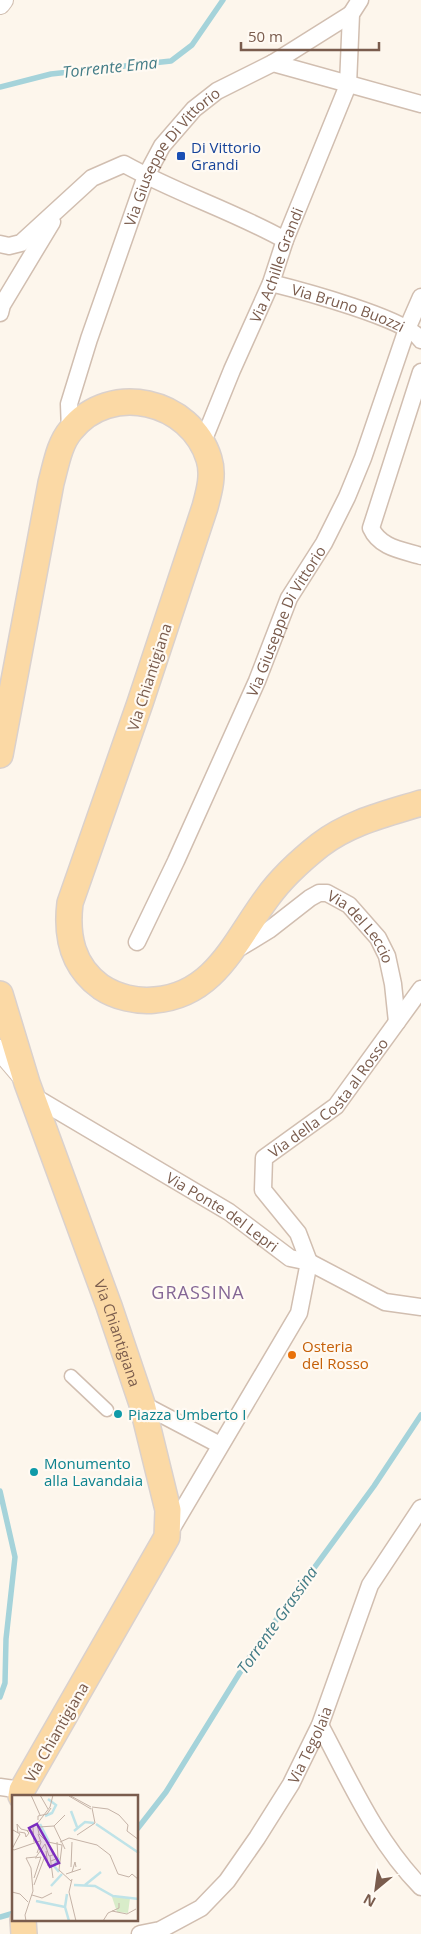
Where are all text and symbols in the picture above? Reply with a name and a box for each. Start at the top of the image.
scale bar [241,20,378,52]
text: 50 m [248,26,283,46]
water label: Torrente Ema [61,51,159,83]
street label: Via Giuseppe Di Vittorio [119,83,224,229]
place label: Di Vittorio Grandi [191,137,261,174]
marker: Di Vittorio Grandi [175,150,187,162]
street label: Via Achille Grandi [245,204,307,326]
street label: Via Bruno Buozzi [290,279,408,336]
street label: Via Giuseppe Di Vittorio [241,542,330,700]
street label: Via Chiantigiana [122,621,176,733]
street label: Via del Leccio [324,885,398,965]
street label: Via della Costa al Rosso [264,1034,392,1162]
street label: Via Ponte del Lepri [163,1167,283,1256]
street label: Via Chiantigiana [90,1277,145,1389]
district label: GRASSINA [151,1280,245,1304]
place label: Osteria del Rosso [302,1336,369,1373]
marker: Osteria del Rosso [286,1349,298,1361]
place label: Piazza Umberto I [128,1404,246,1424]
marker: Piazza Umberto I [112,1408,124,1420]
place label: Monumento alla Lavandaia [44,1453,143,1490]
marker: Monumento alla Lavandaia [28,1466,40,1478]
water label: Torrente Grassina [232,1562,322,1678]
street label: Via Chiantigiana [19,1679,93,1785]
street label: Via Tegolaia [283,1704,336,1787]
inset map [12,1795,139,1922]
north arrow [351,1864,401,1914]
text: N [360,1890,379,1912]

